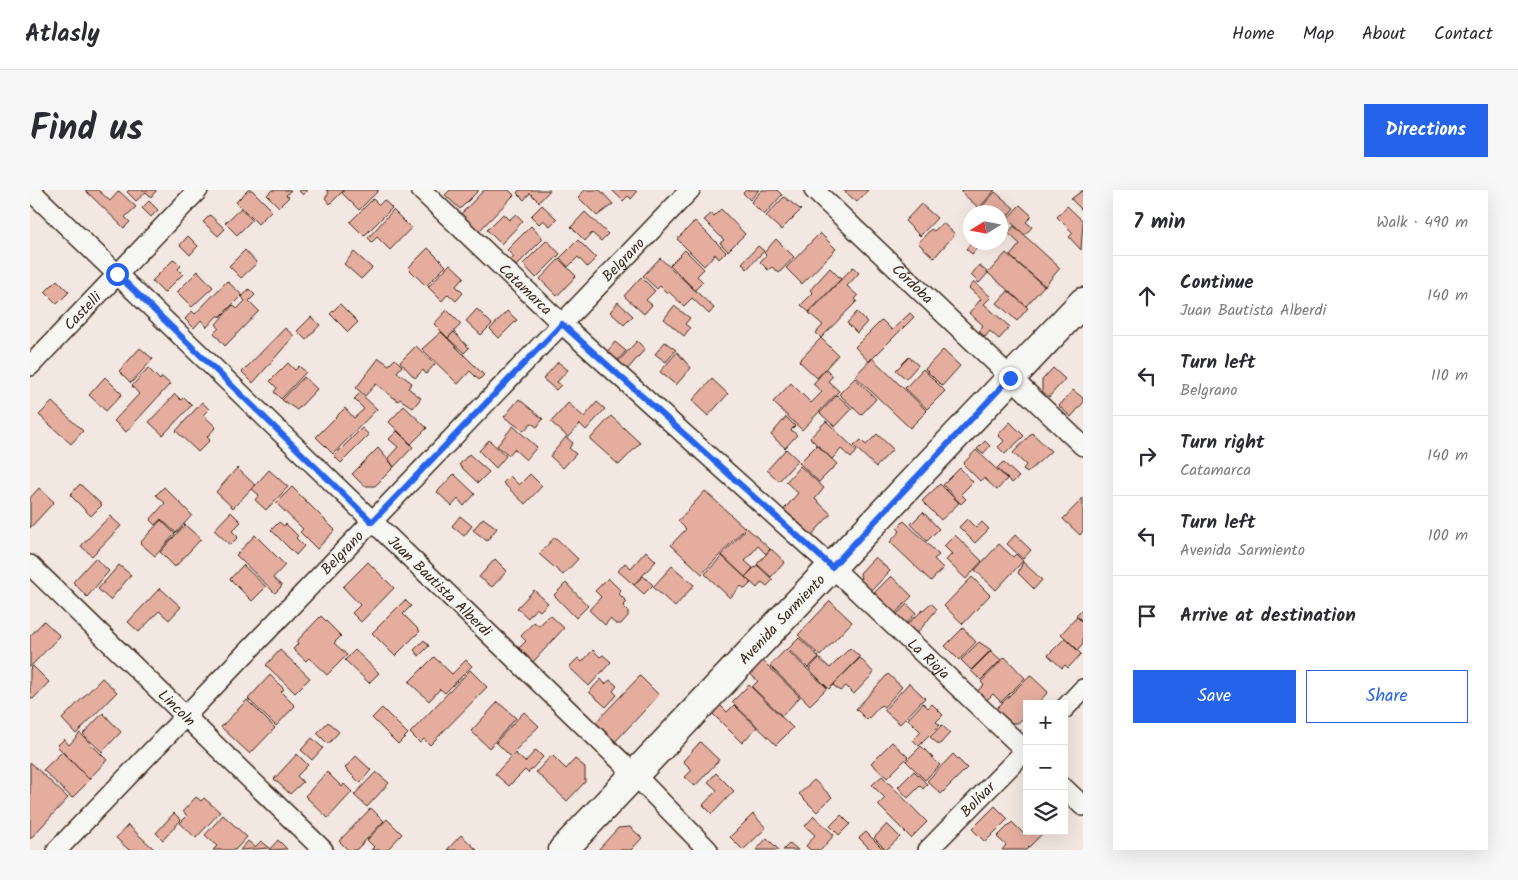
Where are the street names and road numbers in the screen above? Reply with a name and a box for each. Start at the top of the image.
street label: Belgrano [597,232,651,288]
street label: Catamarca [492,258,557,322]
street label: Córdoba [885,259,938,310]
street label: Castelli [59,286,109,337]
street label: Belgrano [316,525,370,581]
street label: Juan Bautista Alberdi [381,531,498,644]
street label: Avenida Sarmiento [734,569,832,671]
street label: La Rioja [901,633,955,686]
street label: Lincoln [152,684,201,733]
street label: Bolívar [955,776,1002,823]

